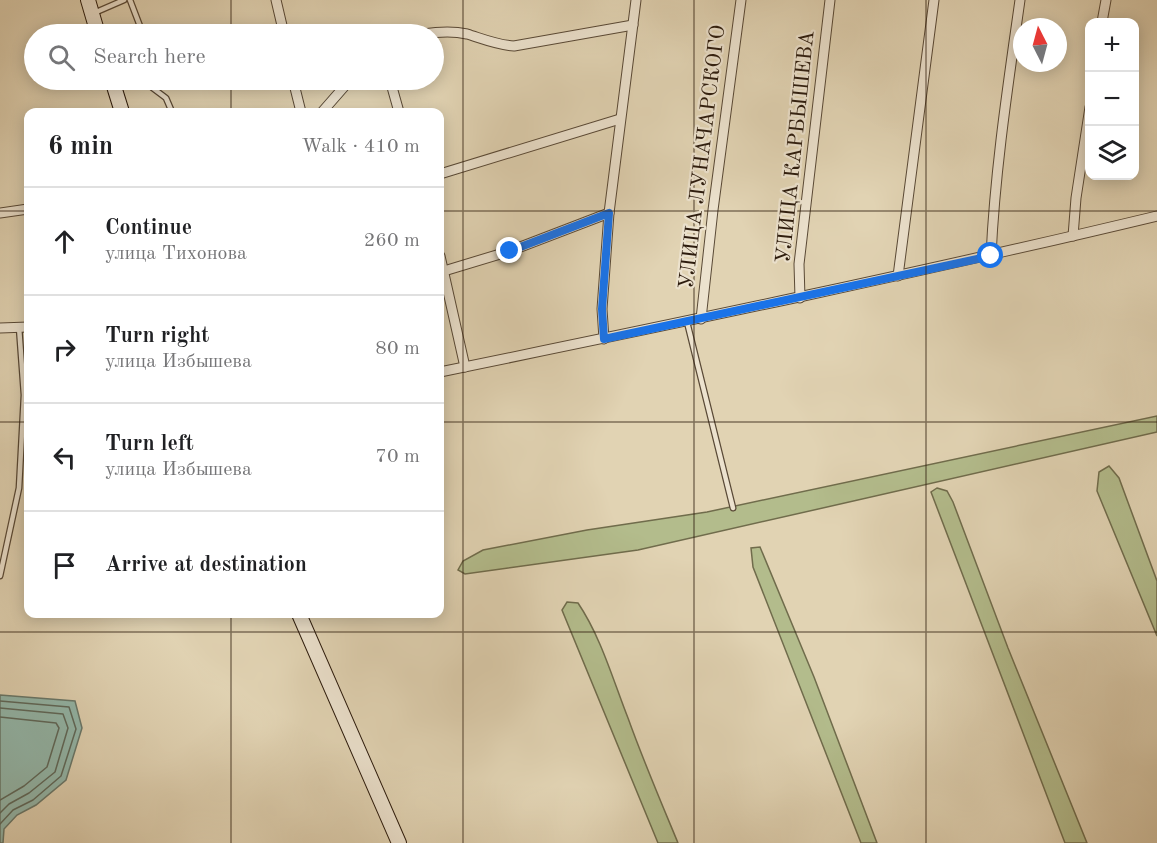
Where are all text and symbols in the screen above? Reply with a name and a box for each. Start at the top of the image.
north arrow [1013,18,1067,72]
map controls [1085,18,1139,180]
button: + [1085,18,1139,72]
search box [24,24,444,90]
street label: УЛИЦА ЛУНАЧАРСКОГО [676,24,730,290]
street label: УЛИЦА КАРБЫШЕВА [773,30,819,264]
icon: search [45,41,78,74]
text: Search here [93,46,206,68]
button: − [1085,72,1139,126]
button: layers [1085,126,1139,180]
text: 6 min [48,134,113,160]
text: Walk · 410 m [301,137,420,157]
text: Continue [105,217,192,239]
icon: ahead [48,225,81,258]
text: 260 m [364,231,420,251]
route end [496,237,522,263]
route start [977,242,1003,268]
text: улица Тихонова [105,244,247,264]
text: Turn right [105,325,209,347]
icon: right [48,333,81,366]
text: 80 m [375,339,420,359]
text: улица Избышева [105,352,252,372]
text: Turn left [105,433,194,455]
icon: left [48,441,81,474]
text: 70 m [375,447,420,467]
text: улица Избышева [105,460,252,480]
icon: arrive [48,549,81,582]
text: Arrive at destination [105,554,307,576]

